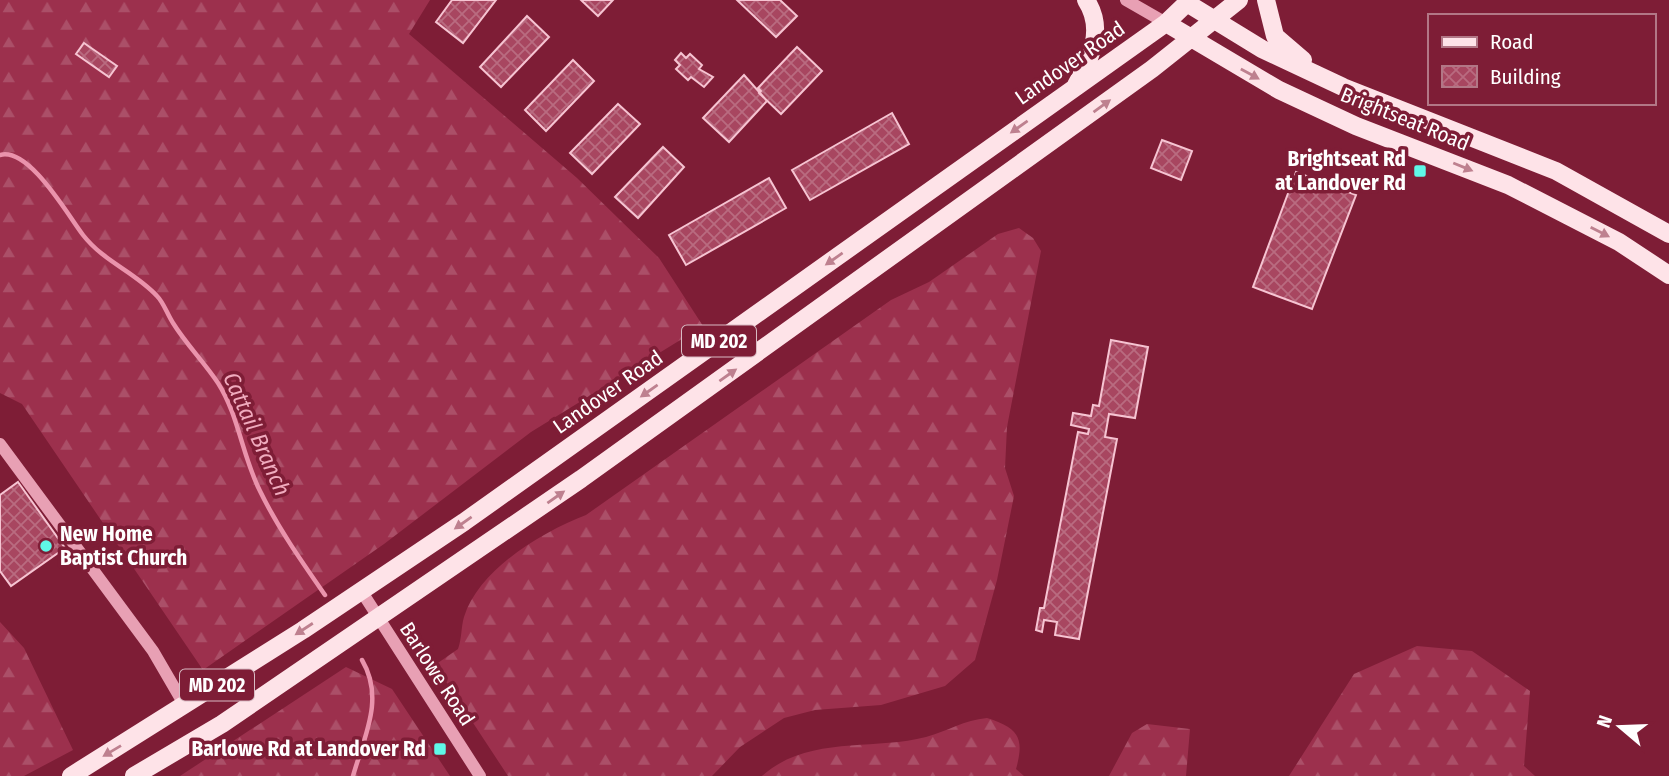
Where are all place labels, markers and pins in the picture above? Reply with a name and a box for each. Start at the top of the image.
place label: Brightseat Rd at Landover Rd [1275,146,1406,196]
marker: Brightseat Rd at Landover Rd [1412,163,1428,179]
place label: New Home Baptist Church [60,521,187,571]
marker: New Home Baptist Church [38,538,54,554]
place label: Barlowe Rd at Landover Rd [191,736,426,762]
marker: Barlowe Rd at Landover Rd [432,741,448,757]

